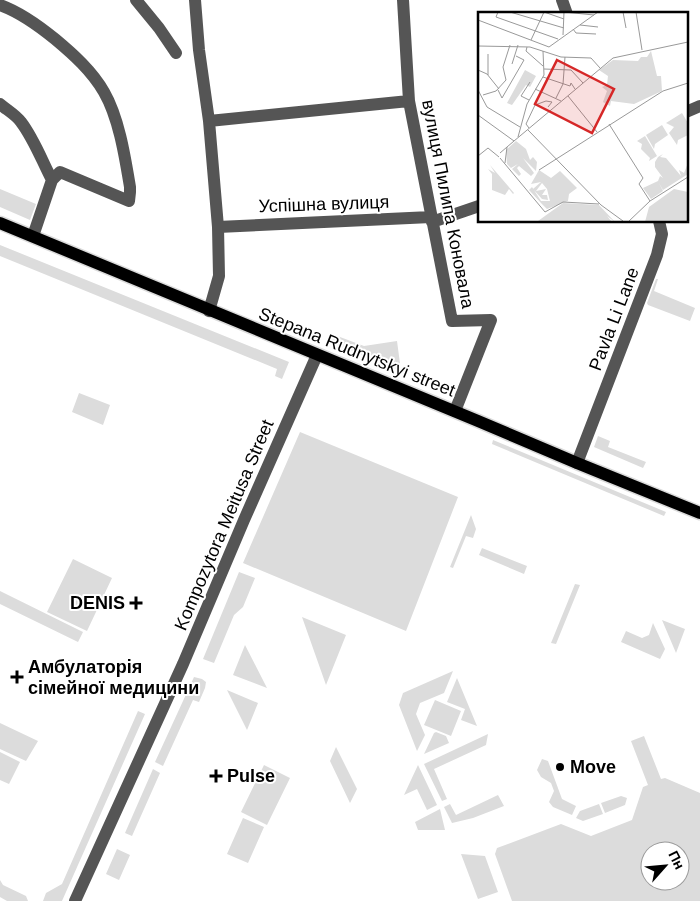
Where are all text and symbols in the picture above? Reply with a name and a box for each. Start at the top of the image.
inset map [478,12,688,222]
street label: вулиця Пилипа Коновала [418,98,478,311]
street label: Успішна вулиця [258,192,390,216]
street label: Pavla Li Lane [585,264,643,374]
street label: Stepana Rudnytskyi street [256,303,458,401]
street label: Kompozytora Meitusa Street [170,417,278,633]
place label: DENIS [70,593,125,613]
marker: DENIS [129,596,143,610]
place label: Амбулаторія сімейної медицини [28,657,199,698]
marker: Амбулаторія сімейної медицини [10,670,24,684]
place label: Move [570,757,616,777]
marker: Move [554,761,566,773]
place label: Pulse [227,766,275,786]
marker: Pulse [209,769,223,783]
north arrow [640,841,690,891]
text: Пн [665,848,688,872]

